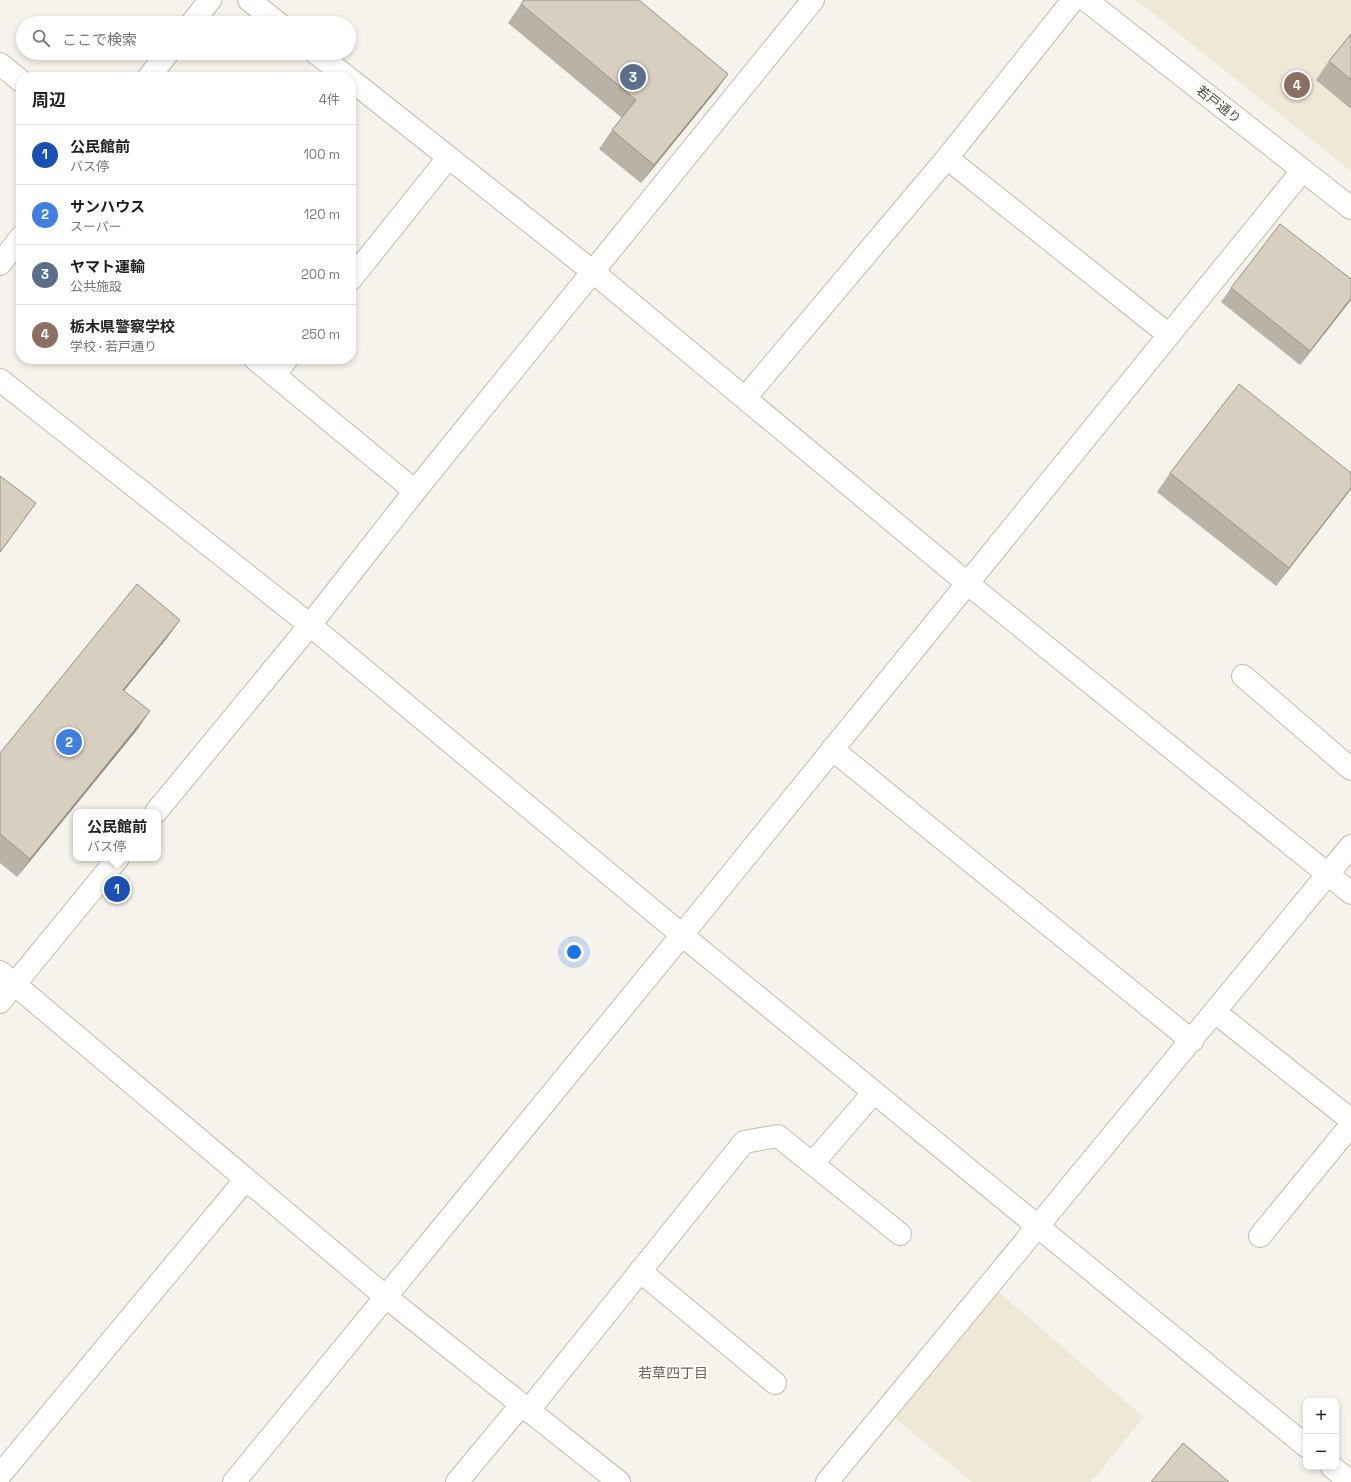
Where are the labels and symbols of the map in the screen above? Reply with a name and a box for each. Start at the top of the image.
pin: 3 [620,62,646,92]
pin: 4 [1284,70,1310,100]
street label: 若戸通り [1193,82,1244,127]
pin: 2 [56,727,82,757]
pin: 1 [104,874,130,904]
your location [564,942,584,962]
district label: 若草四丁目 [638,1364,708,1382]

